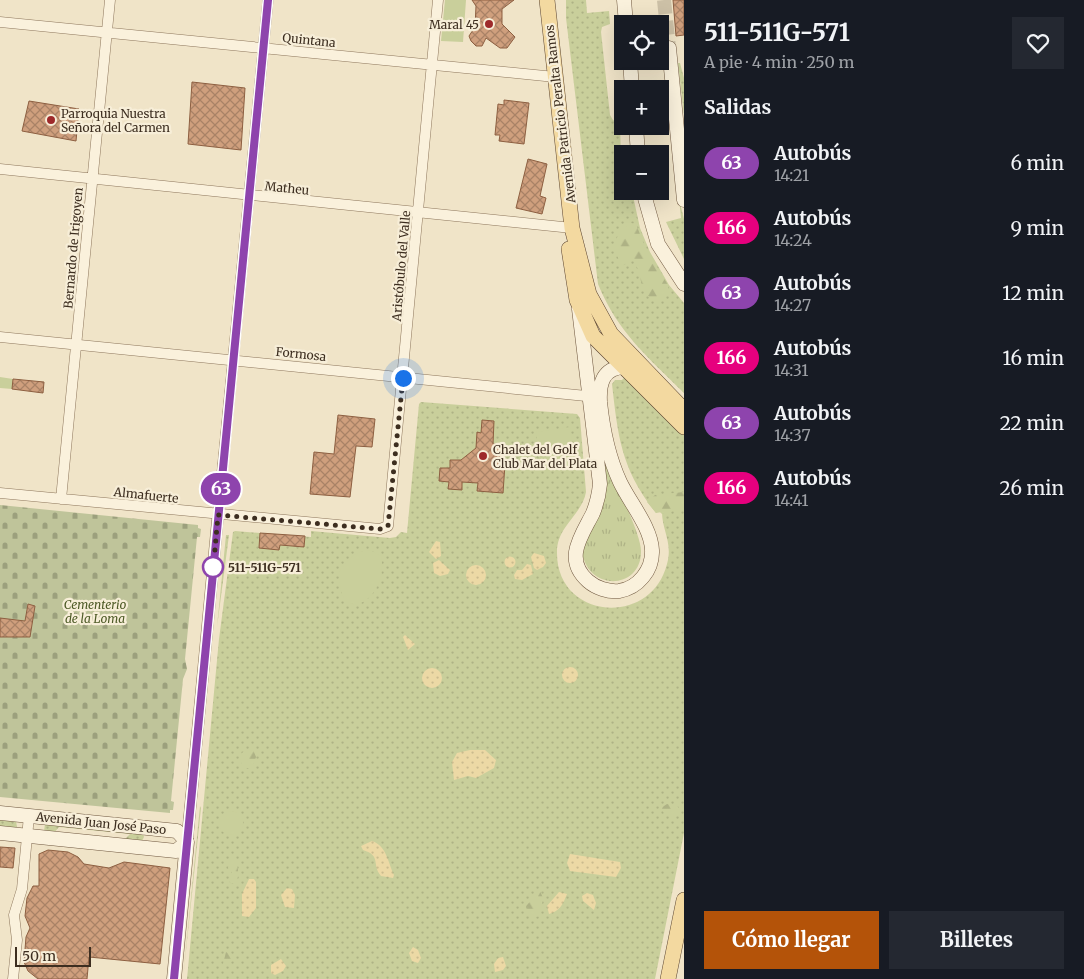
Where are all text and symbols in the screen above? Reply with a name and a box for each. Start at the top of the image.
map controls [614,15,669,200]
button: locate [614,15,669,70]
place label: Maral 45 [429,17,479,32]
text: 511-511G-571 [704,17,850,48]
button: heart [1012,17,1064,69]
marker: Maral 45 [483,18,495,30]
street label: Avenida Patricio Peralta Ramos [542,24,578,205]
street label: Quintana [282,30,337,50]
text: A pie · 4 min · 250 m [704,52,854,72]
button: + [614,80,669,135]
text: Salidas [704,95,771,119]
place label: Parroquia Nuestra Señora del Carmen [61,106,170,135]
marker: Parroquia Nuestra Señora del Carmen [45,114,57,126]
text: Autobús [774,141,851,165]
button: − [614,145,669,200]
text: 63 [721,151,742,174]
text: 6 min [1010,151,1064,175]
text: 14:21 [774,165,809,185]
street label: Matheu [264,178,310,198]
street label: Bernardo de Irigoyen [60,187,86,309]
text: Autobús [774,206,851,230]
street label: Aristóbulo del Valle [389,210,413,323]
text: 166 [717,216,746,239]
text: 9 min [1010,216,1064,240]
text: 14:24 [774,230,812,250]
text: Autobús [774,271,851,295]
text: 63 [721,281,742,304]
text: 12 min [1002,281,1064,305]
text: 14:27 [774,295,811,315]
text: Autobús [774,336,851,360]
street label: Formosa [275,344,328,364]
text: 166 [717,346,746,369]
text: 16 min [1003,346,1064,370]
text: 14:31 [774,360,809,380]
your location [391,366,416,391]
text: Autobús [774,401,851,425]
text: 63 [721,411,742,434]
text: 22 min [1000,411,1064,435]
text: 14:37 [774,425,811,445]
place label: Chalet del Golf Club Mar del Plata [493,442,598,471]
marker: Chalet del Golf Club Mar del Plata [477,450,489,462]
text: Autobús [774,466,851,490]
line badge: 63 [198,473,244,505]
text: 166 [717,476,746,499]
text: 26 min [1000,476,1064,500]
text: 63 [211,477,231,500]
street label: Almafuerte [112,484,179,506]
text: 14:41 [774,490,808,510]
marker: 511-511G-571 [202,556,224,578]
place label: 511-511G-571 [228,560,301,575]
park label: Cementerio de la Loma [64,597,127,626]
street label: Avenida Juan José Paso [34,809,167,837]
button: Cómo llegar [704,911,879,969]
button: Billetes [889,911,1064,969]
scale bar [15,944,91,967]
text: 50 m [22,947,56,965]

